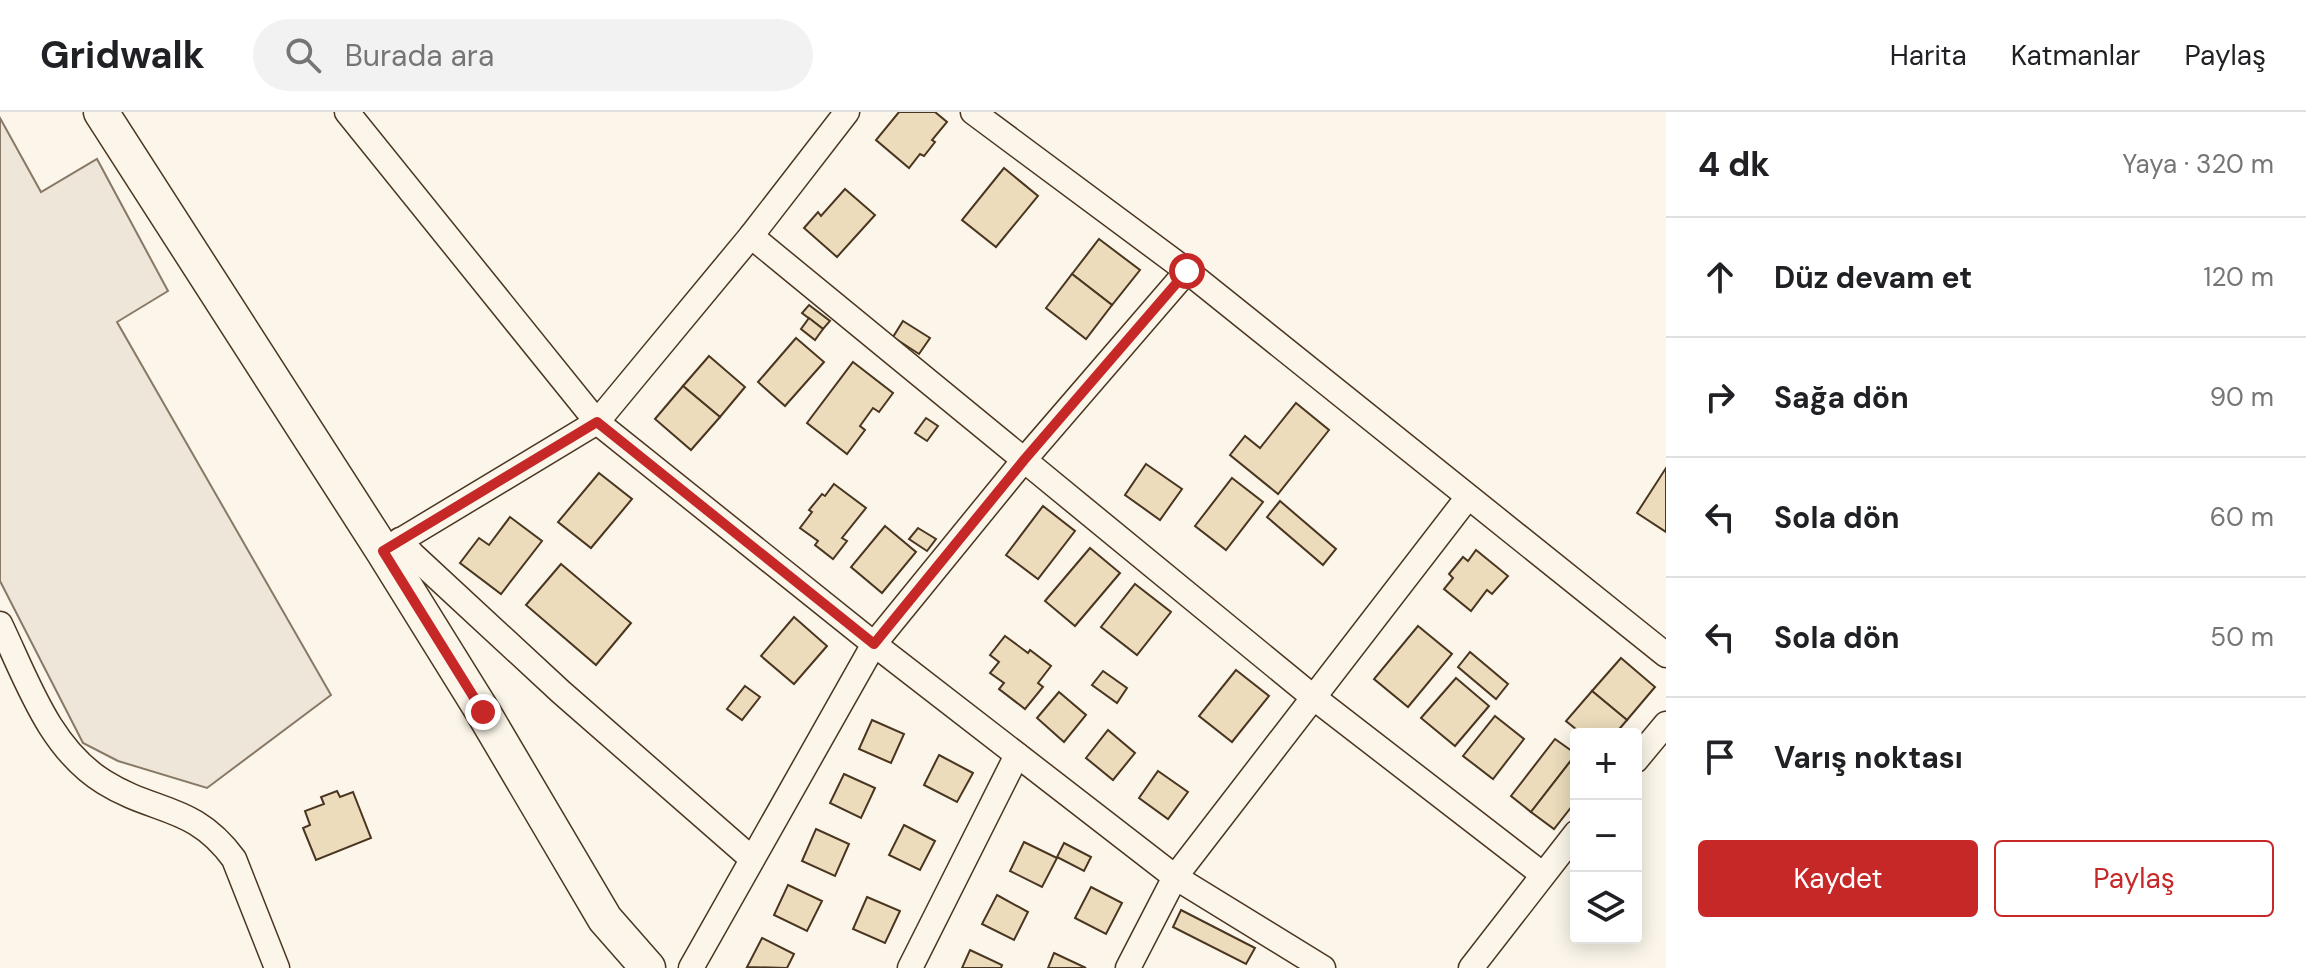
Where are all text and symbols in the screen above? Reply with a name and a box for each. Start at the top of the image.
search box [253,19,813,91]
text: Gridwalk [40,30,205,80]
icon: search [281,33,325,77]
text: Burada ara [345,36,494,75]
text: Harita [1890,37,1967,74]
text: Katmanlar [2011,37,2140,74]
text: Paylaş [2184,37,2266,74]
text: 4 dk [1698,142,1770,187]
text: Yaya · 320 m [2122,147,2274,181]
route start [1169,253,1205,289]
icon: ahead [1698,255,1742,299]
text: Düz devam et [1774,258,1972,297]
text: 120 m [2203,260,2274,294]
icon: right [1698,375,1742,419]
text: Sağa dön [1774,378,1909,417]
text: 90 m [2210,380,2274,414]
icon: left [1698,495,1742,539]
text: Sola dön [1774,498,1900,537]
text: 60 m [2210,500,2274,534]
icon: left [1698,615,1742,659]
text: Sola dön [1774,618,1900,657]
text: 50 m [2210,620,2274,654]
route end [465,694,501,730]
map controls [1570,728,1642,944]
button: + [1570,728,1642,800]
icon: arrive [1698,735,1742,779]
text: Varış noktası [1774,738,1963,777]
button: − [1570,800,1642,872]
button: Kaydet [1698,840,1978,917]
button: Paylaş [1994,840,2274,917]
button: layers [1570,872,1642,944]

